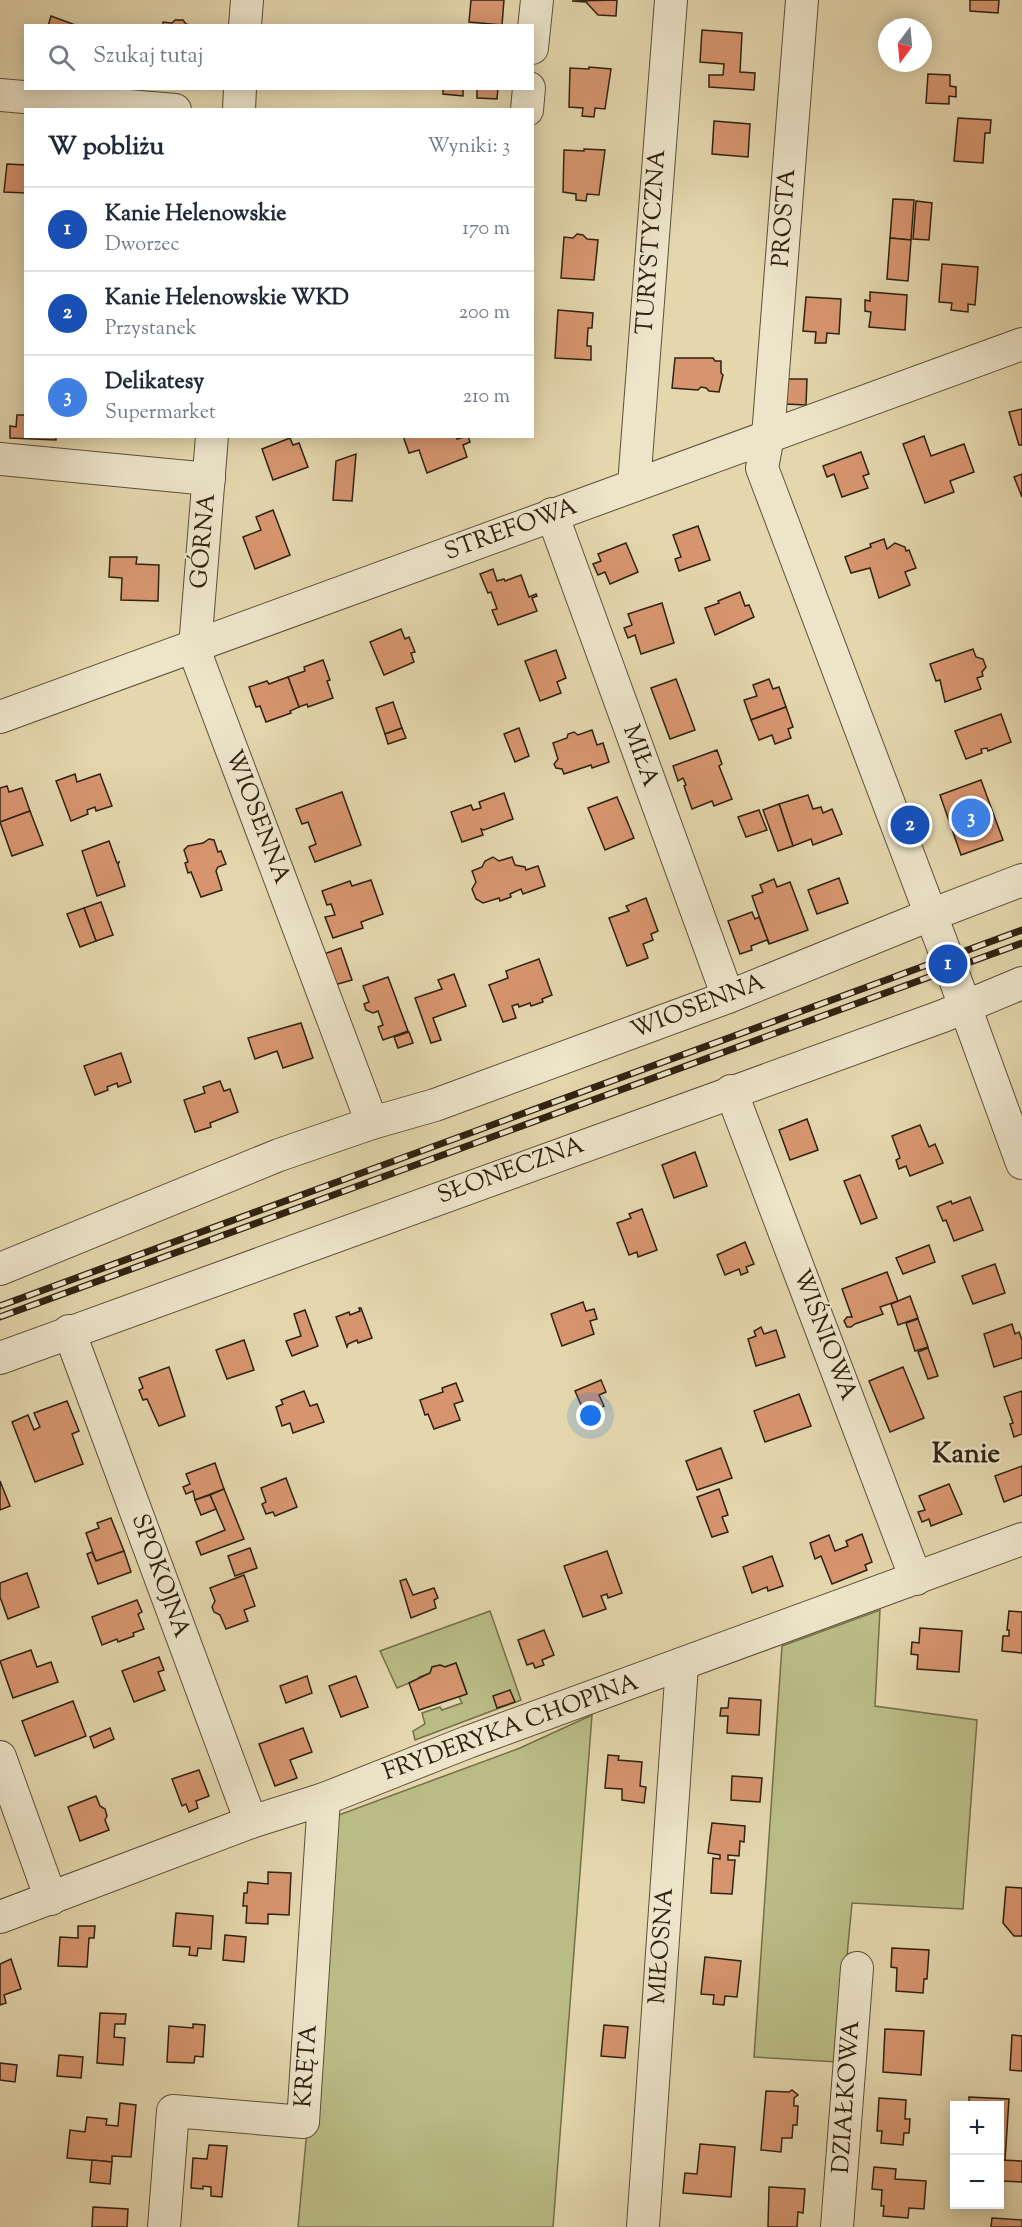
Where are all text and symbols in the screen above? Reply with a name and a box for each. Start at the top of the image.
north arrow [878,18,932,72]
search box [24,24,534,90]
icon: search [45,41,78,74]
text: Szukaj tutaj [93,41,204,73]
text: W pobliżu [48,129,164,166]
text: Wyniki: 3 [427,133,510,162]
street label: TURYSTYCZNA [629,148,675,336]
street label: PROSTA [765,167,805,269]
text: Kanie Helenowskie [105,199,287,231]
text: 1 [64,215,71,244]
text: 170 m [462,215,510,244]
text: Dworzec [105,231,180,260]
text: Kanie Helenowskie WKD [105,283,349,315]
text: 2 [63,299,72,328]
text: 200 m [459,299,510,328]
text: Przystanek [105,315,197,344]
text: Delikatesy [105,367,204,399]
text: 3 [63,383,72,412]
text: 210 m [463,383,510,412]
text: Supermarket [105,399,216,428]
street label: STREFOWA [440,490,583,570]
street label: GÓRNA [183,491,225,590]
street label: MIŁA [613,720,667,792]
street label: WIOSENNA [216,745,298,889]
pin: 3 [952,796,990,840]
pin: 2 [890,802,930,848]
pin: 1 [928,942,968,986]
street label: WIOSENNA [626,966,770,1048]
street label: SŁONECZNA [433,1129,590,1213]
street label: WIŚNIOWA [783,1264,865,1406]
your location [576,1401,605,1430]
district label: Kanie [932,1436,1000,1475]
street label: SPOKOJNA [122,1509,198,1643]
street label: FRYDERYKA CHOPINA [378,1666,644,1790]
street label: MIŁOSNA [641,1886,683,2006]
street label: DZIAŁKOWA [825,2019,869,2175]
street label: KRĘTA [287,2023,327,2109]
map controls [950,2101,1004,2209]
button: + [950,2101,1004,2155]
button: − [950,2155,1004,2209]

